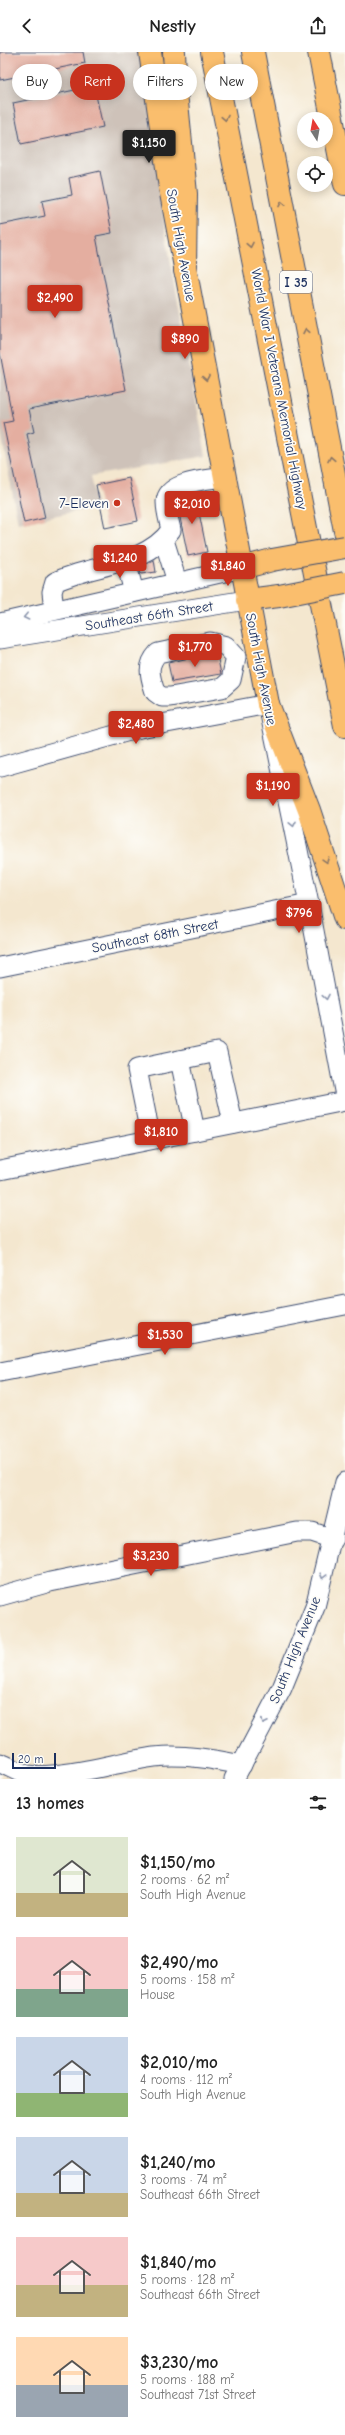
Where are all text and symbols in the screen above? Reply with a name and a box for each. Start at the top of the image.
icon: back [16,15,38,37]
icon: share [307,15,329,37]
text: Nestly [149,16,196,37]
chip: Buy [12,64,62,100]
chip: Rent [70,64,125,100]
chip: Filters [133,64,197,100]
chip: New [205,64,258,100]
north arrow [297,112,333,148]
map controls [297,112,333,192]
one-way arrow [221,115,229,121]
pin: $1,150 [116,130,182,164]
text: $1,150 [132,135,166,150]
button: locate [297,156,333,192]
street label: South High Avenue [163,187,199,303]
one-way arrow [278,201,286,207]
one-way arrow [245,242,253,249]
street label: World War I Veterans Memorial Highway [247,267,311,512]
road number: I 35 [280,271,312,293]
pin: $2,490 [22,285,88,319]
text: $2,490 [36,290,74,305]
pin: $890 [161,326,209,360]
one-way arrow [302,328,311,334]
text: $890 [171,331,199,346]
one-way arrow [201,375,209,382]
one-way arrow [327,456,336,462]
pin: $2,010 [159,491,225,525]
place label: 7-Eleven [59,495,109,512]
text: $2,010 [174,496,210,511]
marker: 7-Eleven [112,498,122,508]
pin: $1,240 [87,545,153,579]
text: $1,240 [102,550,138,565]
pin: $1,840 [195,553,261,587]
text: $1,840 [210,558,246,573]
street label: Southeast 66th Street [84,597,215,634]
street label: South High Avenue [242,611,280,727]
one-way arrow [23,612,29,620]
pin: $1,770 [162,634,228,668]
text: $1,770 [178,639,212,654]
pin: $2,480 [103,711,169,745]
text: $2,480 [118,716,154,731]
pin: $1,190 [240,773,306,807]
text: $1,190 [256,778,290,793]
one-way arrow [288,821,296,827]
one-way arrow [321,857,330,864]
pin: $796 [275,900,323,934]
text: $796 [285,905,313,920]
street label: Southeast 68th Street [90,915,221,957]
one-way arrow [322,994,330,1000]
pin: $1,810 [128,1119,194,1153]
text: $1,810 [144,1124,178,1139]
pin: $1,530 [132,1322,198,1356]
text: $1,530 [147,1327,183,1342]
pin: $3,230 [118,1543,184,1577]
text: $3,230 [132,1548,170,1563]
one-way arrow [319,1573,328,1580]
street label: South High Avenue [266,1594,324,1706]
one-way arrow [261,1718,269,1726]
scale bar [12,1751,56,1770]
text: 20 m [18,1753,43,1766]
icon: filters [307,1792,329,1814]
text: 13 homes [16,1794,84,1813]
icon: home [48,1853,96,1901]
text: $1,150/mo [140,1853,215,1872]
text: 2 rooms · 62 m² [140,1872,229,1887]
text: South High Avenue [140,1887,246,1902]
icon: home [48,1953,96,2001]
text: $2,490/mo [140,1953,218,1972]
text: 5 rooms · 158 m² [140,1972,234,1987]
text: House [140,1987,175,2002]
icon: home [48,2053,96,2101]
text: $2,010/mo [140,2053,218,2072]
text: 4 rooms · 112 m² [140,2072,232,2087]
text: South High Avenue [140,2087,246,2102]
icon: home [48,2153,96,2201]
text: $1,240/mo [140,2153,216,2172]
text: 3 rooms · 74 m² [140,2172,226,2187]
text: Southeast 66th Street [140,2187,260,2202]
icon: home [48,2253,96,2301]
text: $1,840/mo [140,2253,216,2272]
text: 5 rooms · 128 m² [140,2272,234,2287]
text: Southeast 66th Street [140,2287,260,2302]
icon: home [48,2353,96,2401]
text: $3,230/mo [140,2353,218,2372]
text: 5 rooms · 188 m² [140,2372,234,2387]
text: Southeast 71st Street [140,2387,255,2402]

